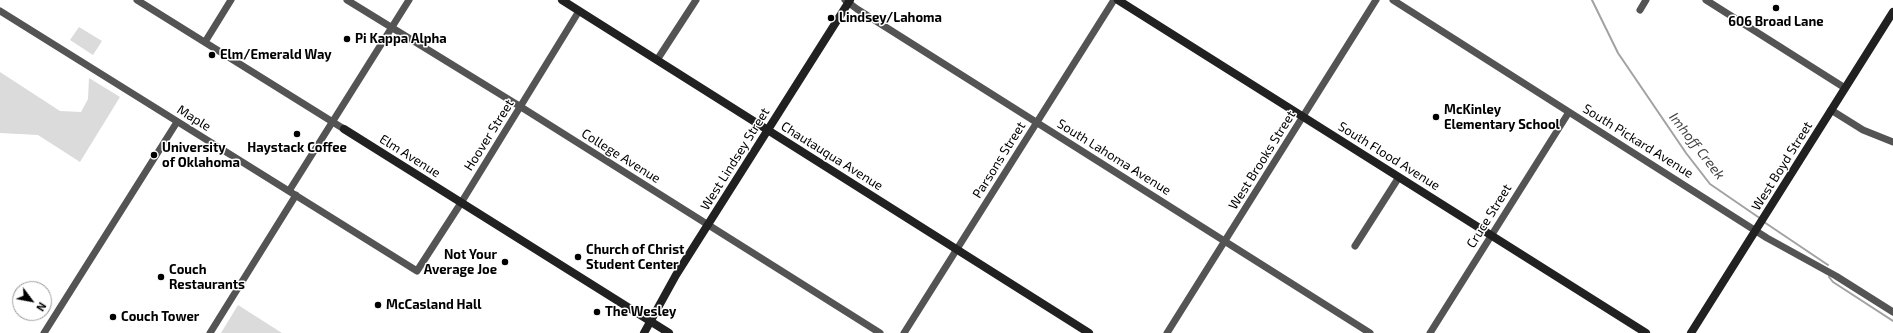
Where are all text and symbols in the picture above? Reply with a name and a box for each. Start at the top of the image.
marker: 606 Broad Lane [1771,3,1781,13]
place label: Lindsey/Lahoma [839,10,942,26]
marker: Lindsey/Lahoma [826,13,836,23]
place label: 606 Broad Lane [1728,14,1824,30]
place label: Pi Kappa Alpha [355,31,447,47]
marker: Pi Kappa Alpha [342,34,352,44]
place label: Elm/Emerald Way [220,47,332,63]
marker: Elm/Emerald Way [207,50,217,60]
street label: Hoover Street [461,96,517,174]
street label: South Pickard Avenue [1580,101,1696,181]
street label: Maple [174,102,214,134]
place label: McKinley Elementary School [1444,102,1560,133]
street label: West Lindsey Street [697,105,773,213]
street label: West Brooks Street [1225,108,1299,212]
water label: Imhoff Creek [1666,109,1728,183]
marker: McKinley Elementary School [1431,112,1441,122]
street label: South Lahoma Avenue [1054,116,1174,198]
street label: Chautauqua Avenue [778,118,886,194]
street label: South Flood Avenue [1335,118,1443,194]
street label: Parsons Street [969,119,1029,201]
street label: West Boyd Street [1748,119,1816,213]
street label: College Avenue [579,126,663,186]
marker: Haystack Coffee [292,129,302,139]
street label: Elm Avenue [377,131,443,181]
place label: University of Oklahoma [162,140,240,171]
place label: Haystack Coffee [247,140,347,156]
marker: University of Oklahoma [149,150,159,160]
street label: Cruce Street [1463,181,1515,251]
place label: Church of Christ Student Center [586,242,684,273]
place label: Not Your Average Joe [424,247,497,278]
marker: Church of Christ Student Center [573,252,583,262]
marker: Not Your Average Joe [500,257,510,267]
place label: Couch Restaurants [169,262,245,293]
marker: Couch Restaurants [156,272,166,282]
north arrow [12,281,52,321]
place label: McCasland Hall [386,297,481,313]
text: N [34,300,49,314]
marker: McCasland Hall [373,300,383,310]
place label: The Wesley [605,304,676,320]
marker: The Wesley [592,307,602,317]
place label: Couch Tower [121,309,199,325]
marker: Couch Tower [108,312,118,322]

